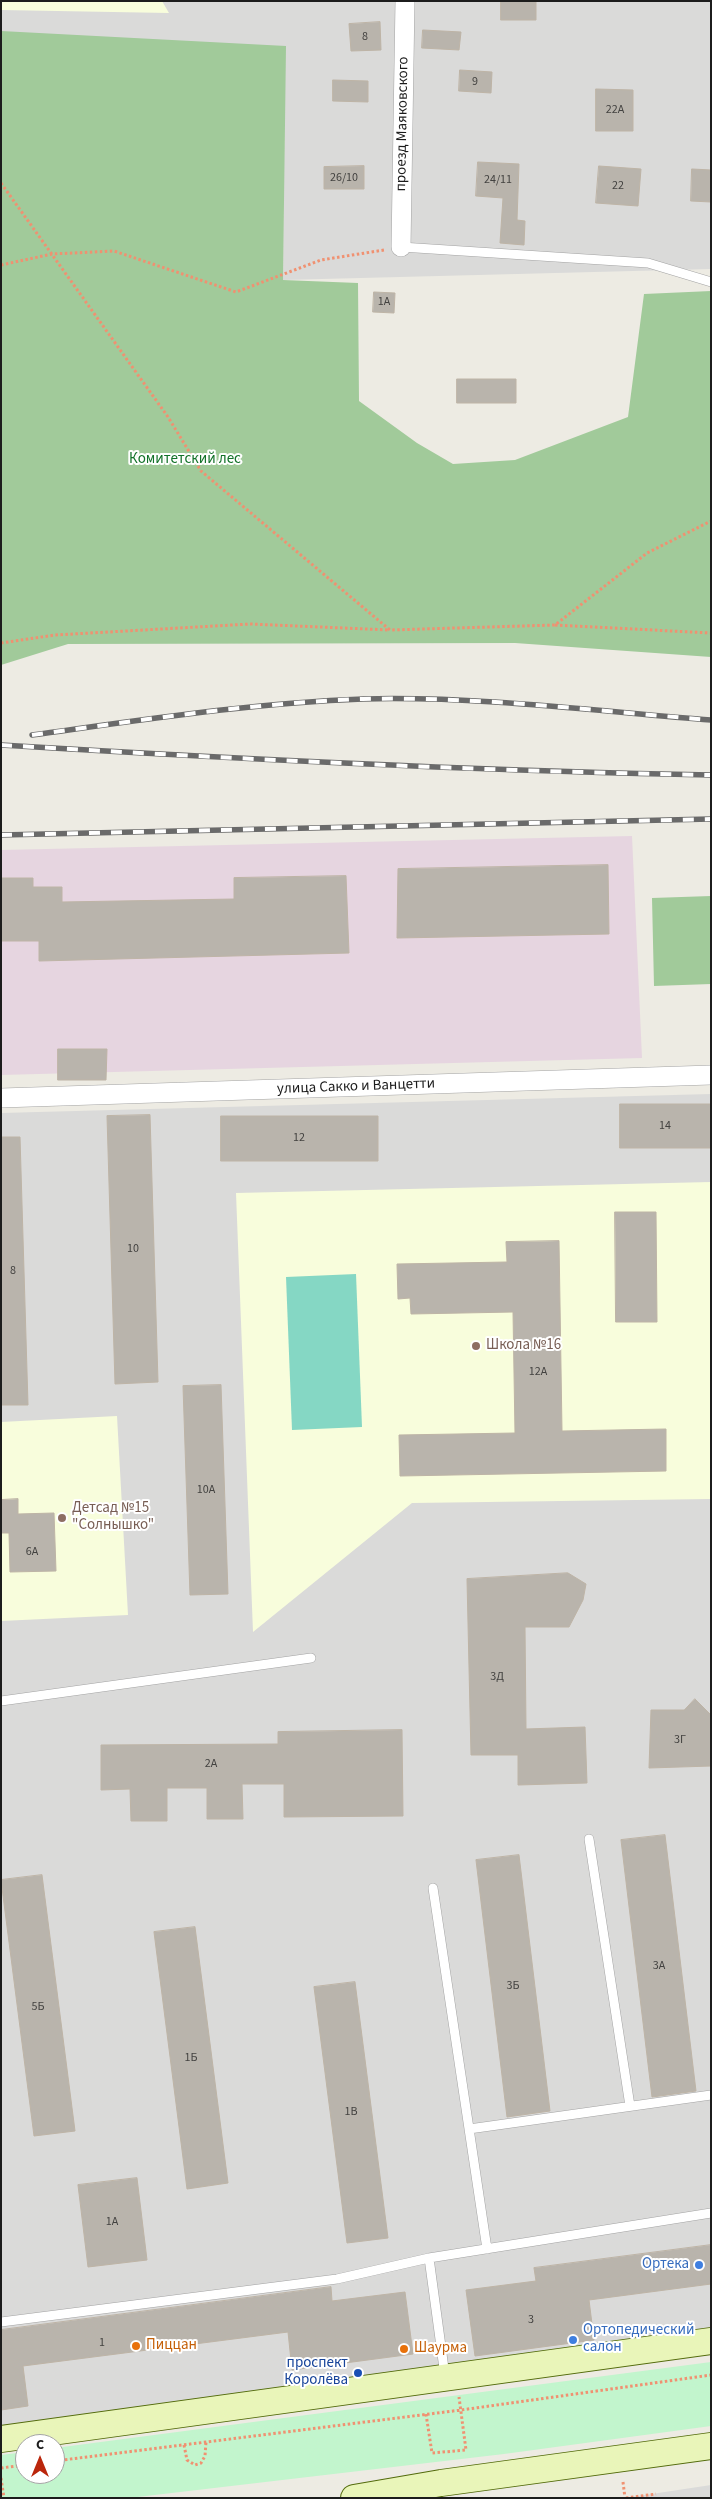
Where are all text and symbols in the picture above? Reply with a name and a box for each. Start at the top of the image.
house number: 8 [362,30,368,44]
street label: проезд Маяковского [393,56,413,192]
house number: 9 [472,75,478,89]
house number: 22А [606,103,624,117]
house number: 26/10 [330,171,358,185]
house number: 24/11 [484,173,512,187]
house number: 22 [612,179,624,193]
house number: 1А [378,295,390,309]
park label: Комитетский лес [129,451,241,469]
street label: улица Сакко и Ванцетти [277,1075,435,1099]
house number: 14 [659,1119,671,1133]
house number: 12 [293,1131,305,1145]
house number: 10 [127,1242,139,1256]
house number: 8 [10,1264,16,1278]
place label: Школа №16 [486,1337,561,1355]
marker: Школа №16 [470,1340,482,1352]
house number: 12А [529,1365,547,1379]
house number: 10А [197,1483,215,1497]
place label: Детсад №15 "Солнышко" [72,1500,154,1535]
marker: Детсад №15 "Солнышко" [56,1512,68,1524]
house number: 6А [26,1545,38,1559]
house number: 3Д [490,1670,504,1684]
house number: 3Г [674,1733,686,1747]
house number: 2А [205,1757,217,1771]
house number: 3А [653,1959,665,1973]
house number: 3Б [507,1979,519,1993]
house number: 5Б [32,2000,44,2014]
house number: 1Б [185,2051,197,2065]
house number: 1В [344,2105,358,2119]
house number: 1А [106,2215,118,2229]
place label: Ортека [642,2256,689,2274]
marker: Ортека [693,2259,705,2271]
house number: 3 [528,2313,534,2327]
place label: Ортопедический салон [583,2322,694,2357]
marker: Ортопедический салон [567,2334,579,2346]
house number: 1 [99,2336,105,2350]
place label: Пиццан [146,2337,197,2355]
marker: Пиццан [130,2340,142,2352]
place label: Шаурма [414,2340,467,2358]
marker: Шаурма [398,2343,410,2355]
place label: проспект Королёва [284,2355,348,2390]
marker: проспект Королёва [352,2367,364,2379]
north arrow [15,2434,65,2484]
text: С [36,2435,44,2455]

